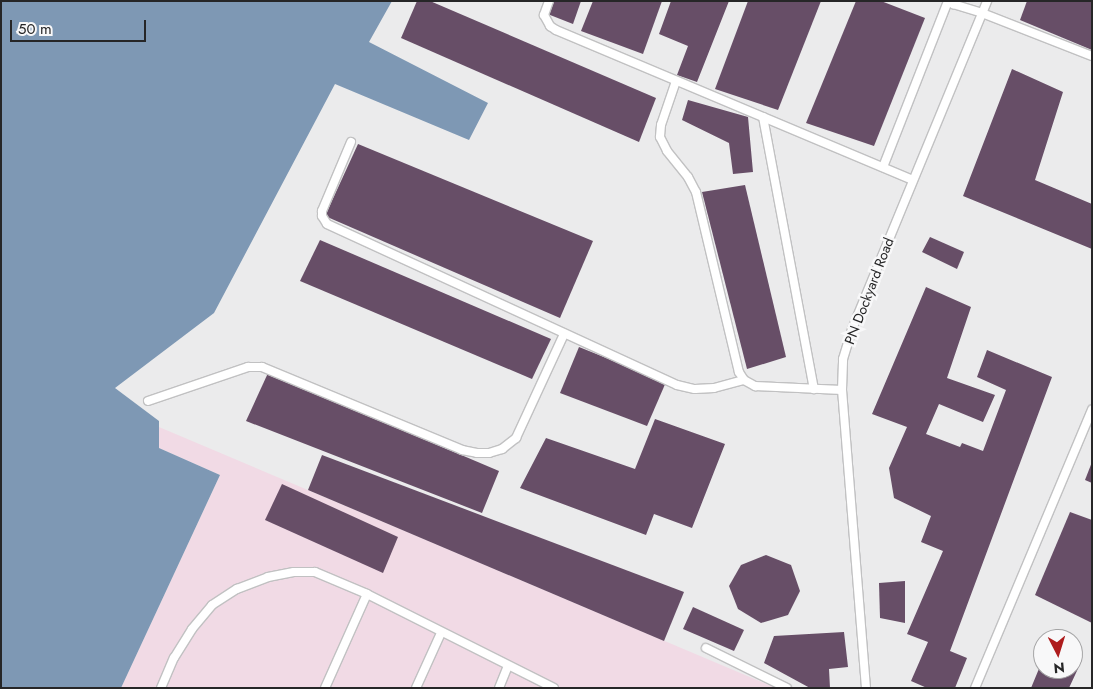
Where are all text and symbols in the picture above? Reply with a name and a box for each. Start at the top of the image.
scale bar [12,10,149,42]
text: 50 m [18,18,52,40]
street label: PN Dockyard Road [841,235,897,347]
north arrow [1033,629,1083,679]
text: N [1053,658,1066,678]

